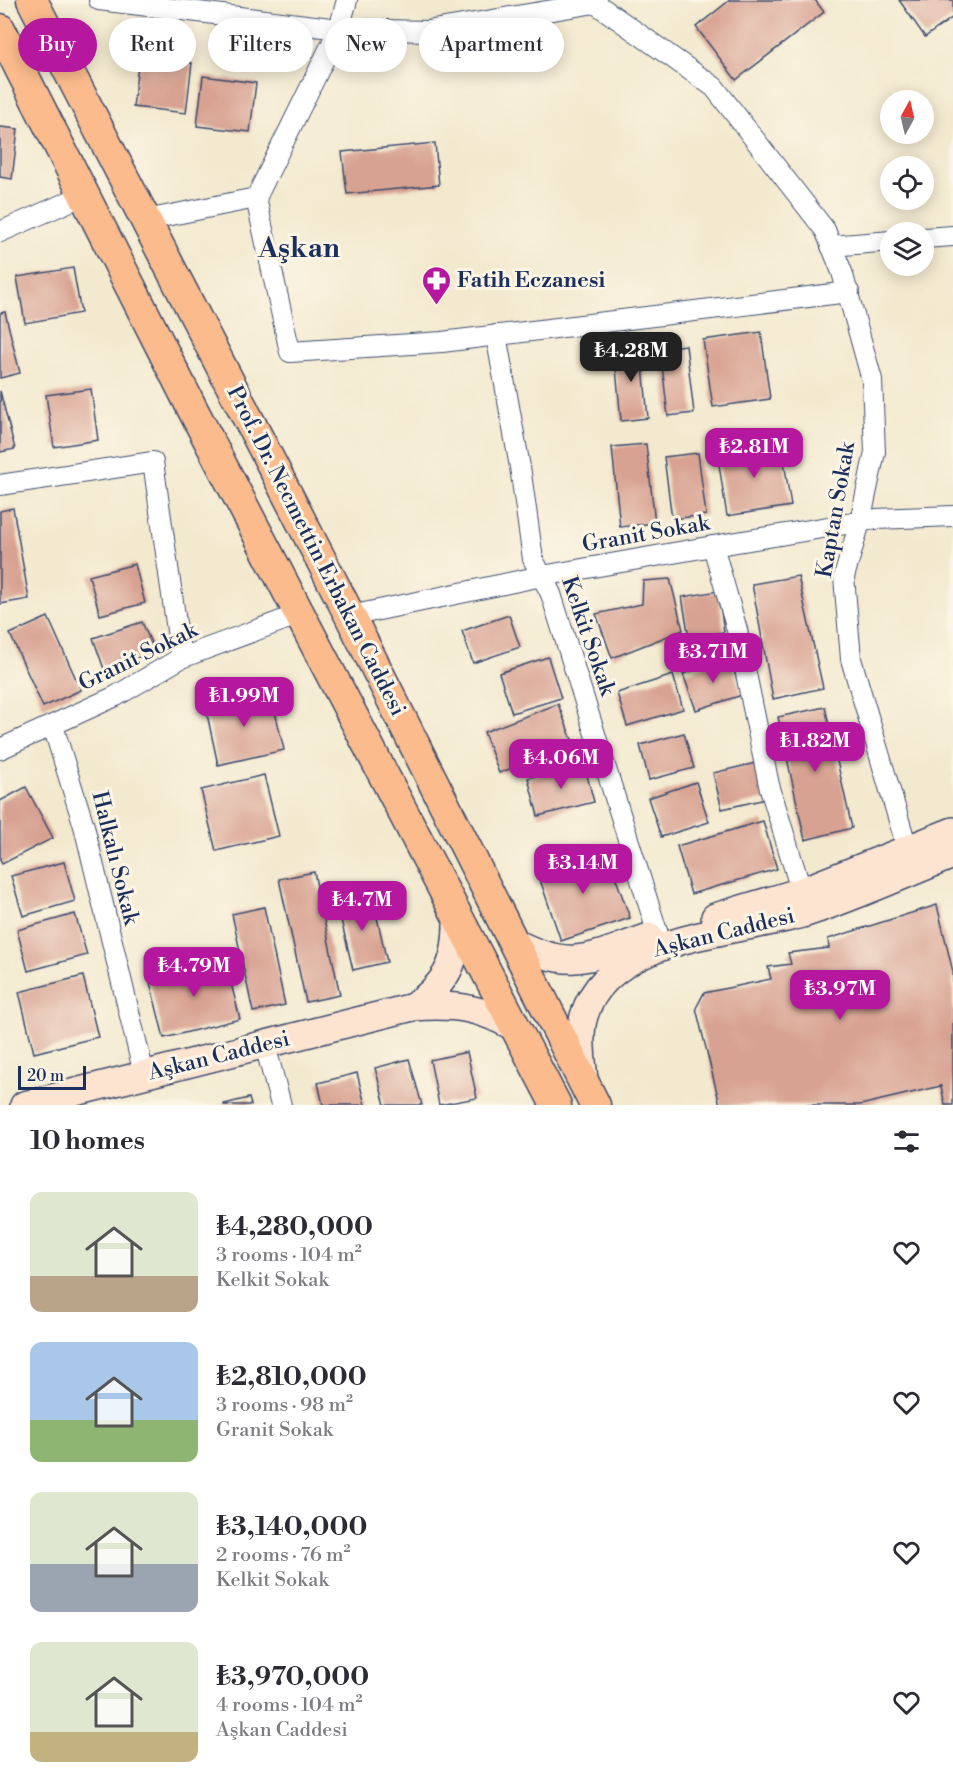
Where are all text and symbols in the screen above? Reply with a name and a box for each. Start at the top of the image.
chip: Buy [18,18,97,72]
chip: Rent [109,18,196,72]
chip: Filters [208,18,313,72]
chip: New [325,18,407,72]
chip: Apartment [419,18,564,72]
north arrow [880,90,934,144]
map controls [880,90,934,276]
button: locate [880,156,934,210]
button: layers [880,222,934,276]
district label: Aşkan [257,231,340,266]
pharmacy icon: Fatih Eczanesi [420,264,452,306]
place label: Fatih Eczanesi [457,267,605,294]
pin: ₺4.28M [582,332,680,383]
text: ₺4.28M [594,339,668,364]
street label: Prof. Dr. Necmettin Erbakan Caddesi [221,381,411,721]
pin: ₺2.81M [705,428,803,479]
text: ₺2.81M [719,435,789,460]
street label: Kaptan Sokak [811,438,861,580]
street label: Granit Sokak [580,509,713,558]
street label: Kelkit Sokak [555,573,621,701]
street label: Granit Sokak [74,616,203,697]
pin: ₺3.71M [664,633,762,684]
text: ₺3.71M [678,640,748,665]
pin: ₺1.99M [195,677,293,728]
text: ₺1.99M [209,684,279,709]
pin: ₺1.82M [766,722,864,773]
text: ₺1.82M [780,729,850,754]
pin: ₺4.06M [512,739,610,790]
text: ₺4.06M [523,746,599,771]
street label: Halkalı Sokak [85,788,145,929]
pin: ₺3.14M [534,844,632,895]
text: ₺3.14M [548,851,618,876]
pin: ₺4.7M [320,881,404,932]
text: ₺4.7M [332,888,392,913]
street label: Aşkan Caddesi [649,902,798,964]
pin: ₺4.79M [145,947,243,998]
text: ₺4.79M [157,954,231,979]
pin: ₺3.97M [791,970,889,1021]
text: ₺3.97M [804,977,876,1002]
street label: Aşkan Caddesi [144,1025,293,1087]
scale bar [18,1063,86,1090]
text: 20 m [27,1066,64,1086]
text: 10 homes [30,1125,145,1157]
icon: filters [890,1125,923,1158]
text: ₺4,280,000 [216,1211,373,1243]
icon: home [78,1216,150,1288]
icon: heart [890,1236,923,1269]
text: 3 rooms · 104 m² [216,1243,362,1268]
text: Kelkit Sokak [216,1268,329,1293]
text: ₺2,810,000 [216,1361,367,1393]
icon: home [78,1366,150,1438]
icon: heart [890,1386,923,1419]
text: 3 rooms · 98 m² [216,1393,353,1418]
text: Granit Sokak [216,1418,333,1443]
text: ₺3,140,000 [216,1511,367,1543]
icon: home [78,1516,150,1588]
icon: heart [890,1536,923,1569]
text: 2 rooms · 76 m² [216,1543,350,1568]
text: Kelkit Sokak [216,1568,329,1593]
text: ₺3,970,000 [216,1661,369,1693]
icon: home [78,1666,150,1738]
icon: heart [890,1686,923,1719]
text: 4 rooms · 104 m² [216,1693,363,1718]
text: Aşkan Caddesi [216,1718,348,1743]

